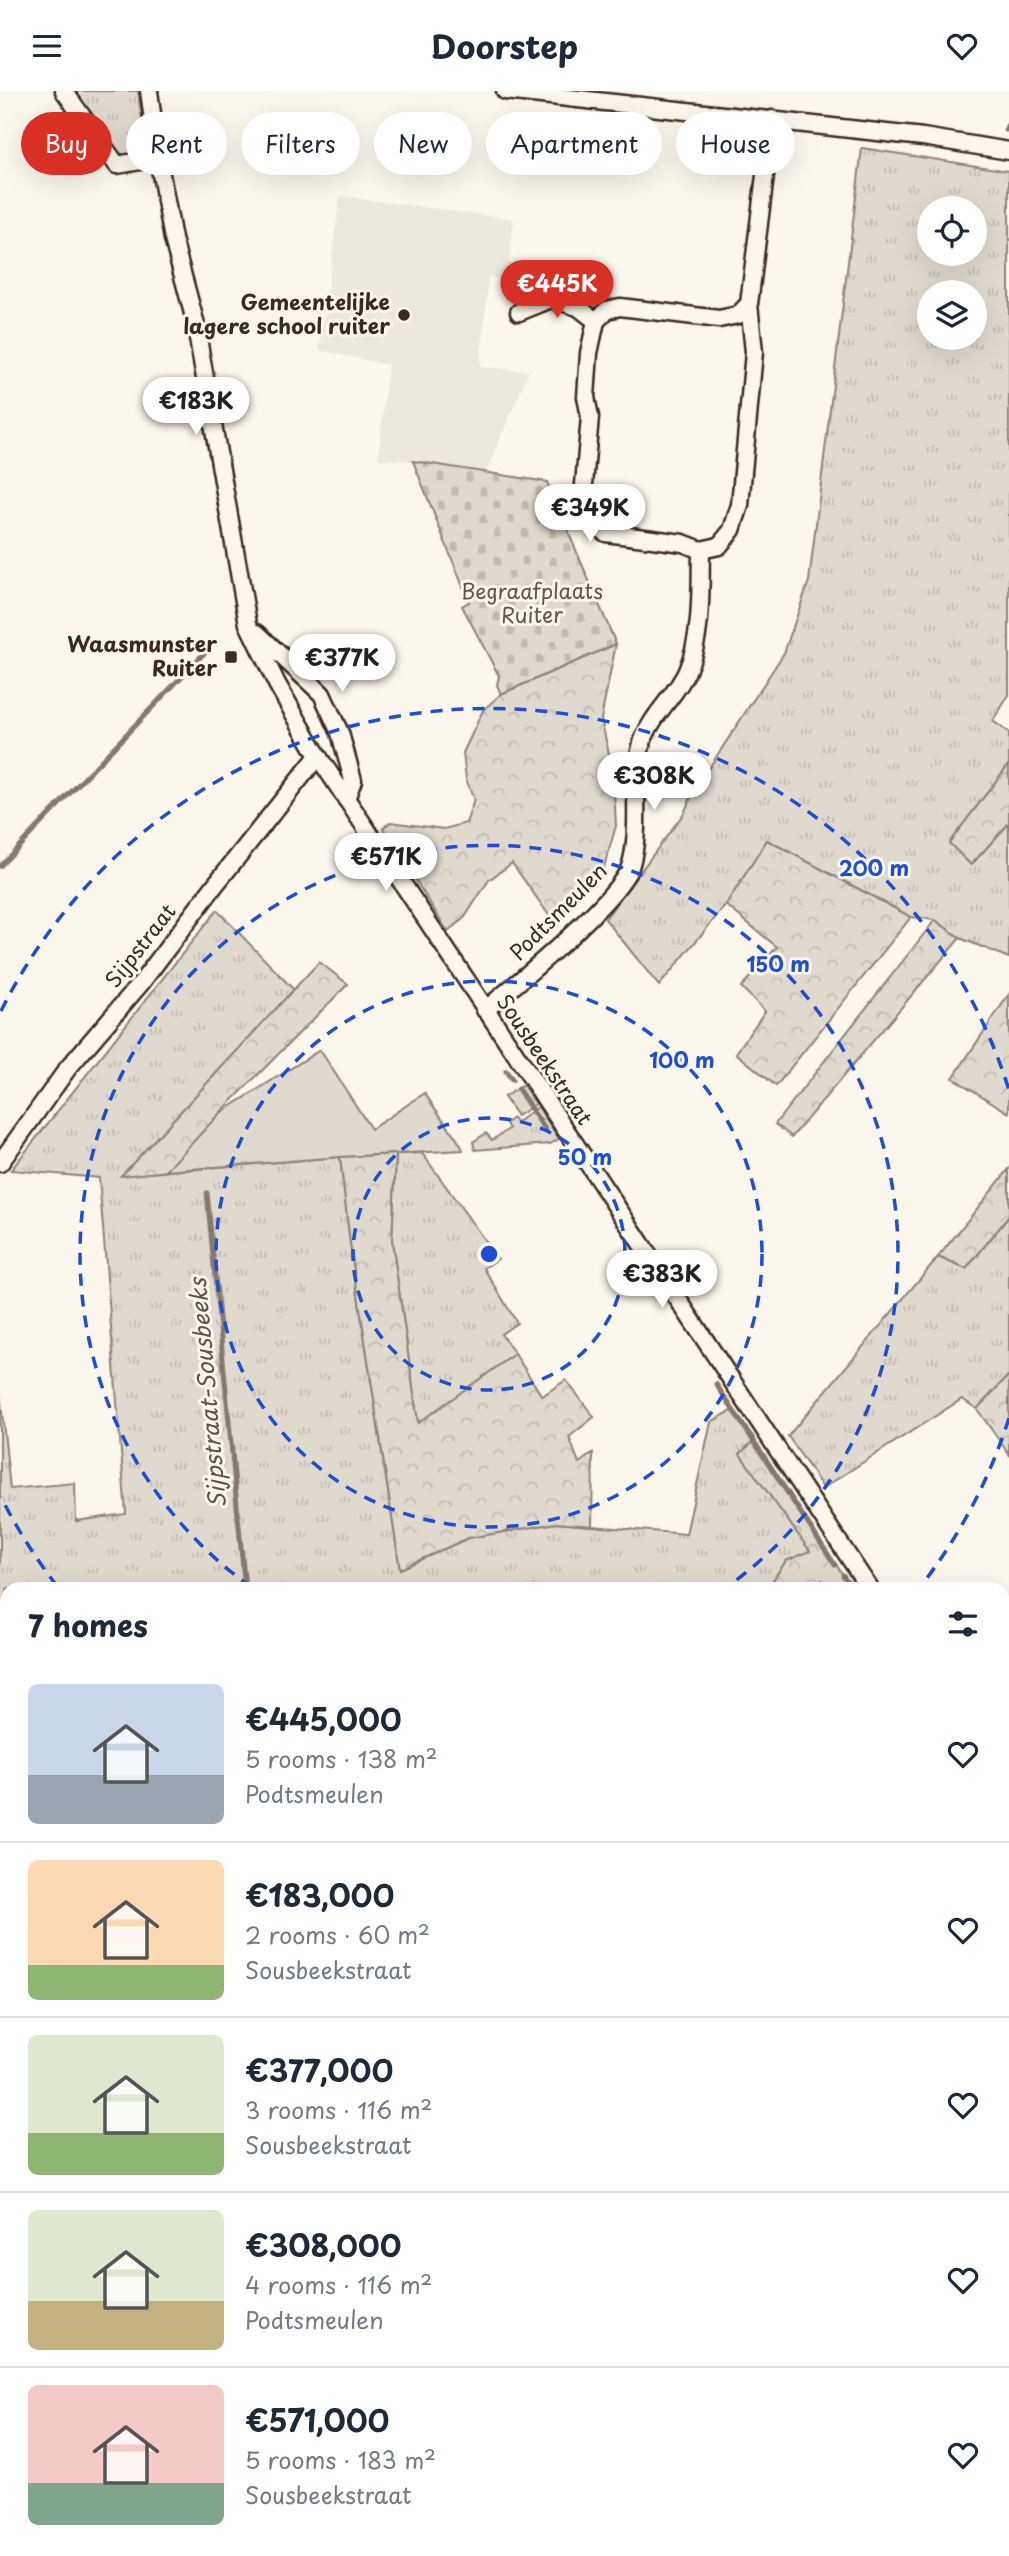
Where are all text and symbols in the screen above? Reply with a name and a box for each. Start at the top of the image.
text: Doorstep [431,22,578,70]
icon: menu [28,27,66,65]
icon: heart [943,27,981,65]
chip: Buy [21,112,112,175]
chip: Rent [126,112,227,175]
chip: Filters [241,112,360,175]
chip: New [374,112,472,175]
chip: Apartment [486,112,662,175]
chip: House [676,112,795,175]
map controls [917,196,987,350]
button: locate [917,196,987,266]
pin: €445K [508,261,606,320]
text: €445K [516,265,598,300]
button: layers [917,280,987,350]
place label: Gemeentelijke lagere school ruiter [183,285,390,341]
marker: Gemeentelijke lagere school ruiter [396,307,412,323]
pin: €183K [147,377,245,437]
text: €183K [159,382,233,417]
pin: €349K [541,484,639,544]
text: €349K [551,489,629,524]
park label: Begraafplaats Ruiter [461,574,603,630]
place label: Waasmunster Ruiter [67,627,217,683]
pin: €377K [293,635,391,694]
text: €377K [305,639,379,674]
marker: Waasmunster Ruiter [223,649,239,665]
pin: €308K [605,753,703,812]
text: €308K [613,757,695,792]
pin: €571K [337,833,435,893]
text: €571K [350,838,422,873]
text: 200 m [839,851,909,883]
street label: Podtsmeulen [502,855,614,967]
street label: Sijpstraat [96,896,182,994]
text: 150 m [746,947,810,979]
street label: Sousbeekstraat [490,987,601,1131]
text: 100 m [649,1043,715,1075]
text: 50 m [558,1140,612,1172]
centre of rings [477,1242,501,1266]
pin: €383K [613,1251,711,1310]
text: €383K [622,1255,702,1290]
water label: Sijpstraat-Sousbeeks [179,1274,234,1509]
text: 7 homes [28,1602,148,1647]
icon: filters [944,1605,982,1643]
text: €445,000 [245,1696,402,1741]
icon: home [84,1712,168,1796]
icon: heart [944,1735,982,1773]
text: 5 rooms · 138 m² [245,1741,438,1776]
text: Podtsmeulen [245,1776,384,1811]
text: €183,000 [245,1872,394,1917]
icon: home [84,1888,168,1972]
icon: heart [944,1911,982,1949]
text: 2 rooms · 60 m² [245,1917,430,1952]
text: Sousbeekstraat [245,1952,411,1987]
text: €377,000 [245,2047,393,2092]
icon: home [84,2063,168,2147]
icon: heart [944,2086,982,2124]
text: 3 rooms · 116 m² [245,2092,432,2127]
text: Sousbeekstraat [245,2127,411,2162]
text: €308,000 [245,2222,401,2267]
icon: home [84,2238,168,2322]
icon: heart [944,2261,982,2299]
text: 4 rooms · 116 m² [245,2267,432,2302]
text: Podtsmeulen [245,2302,384,2337]
text: €571,000 [245,2397,389,2442]
icon: home [84,2413,168,2497]
icon: heart [944,2436,982,2474]
text: 5 rooms · 183 m² [245,2442,436,2477]
text: Sousbeekstraat [245,2477,411,2512]

